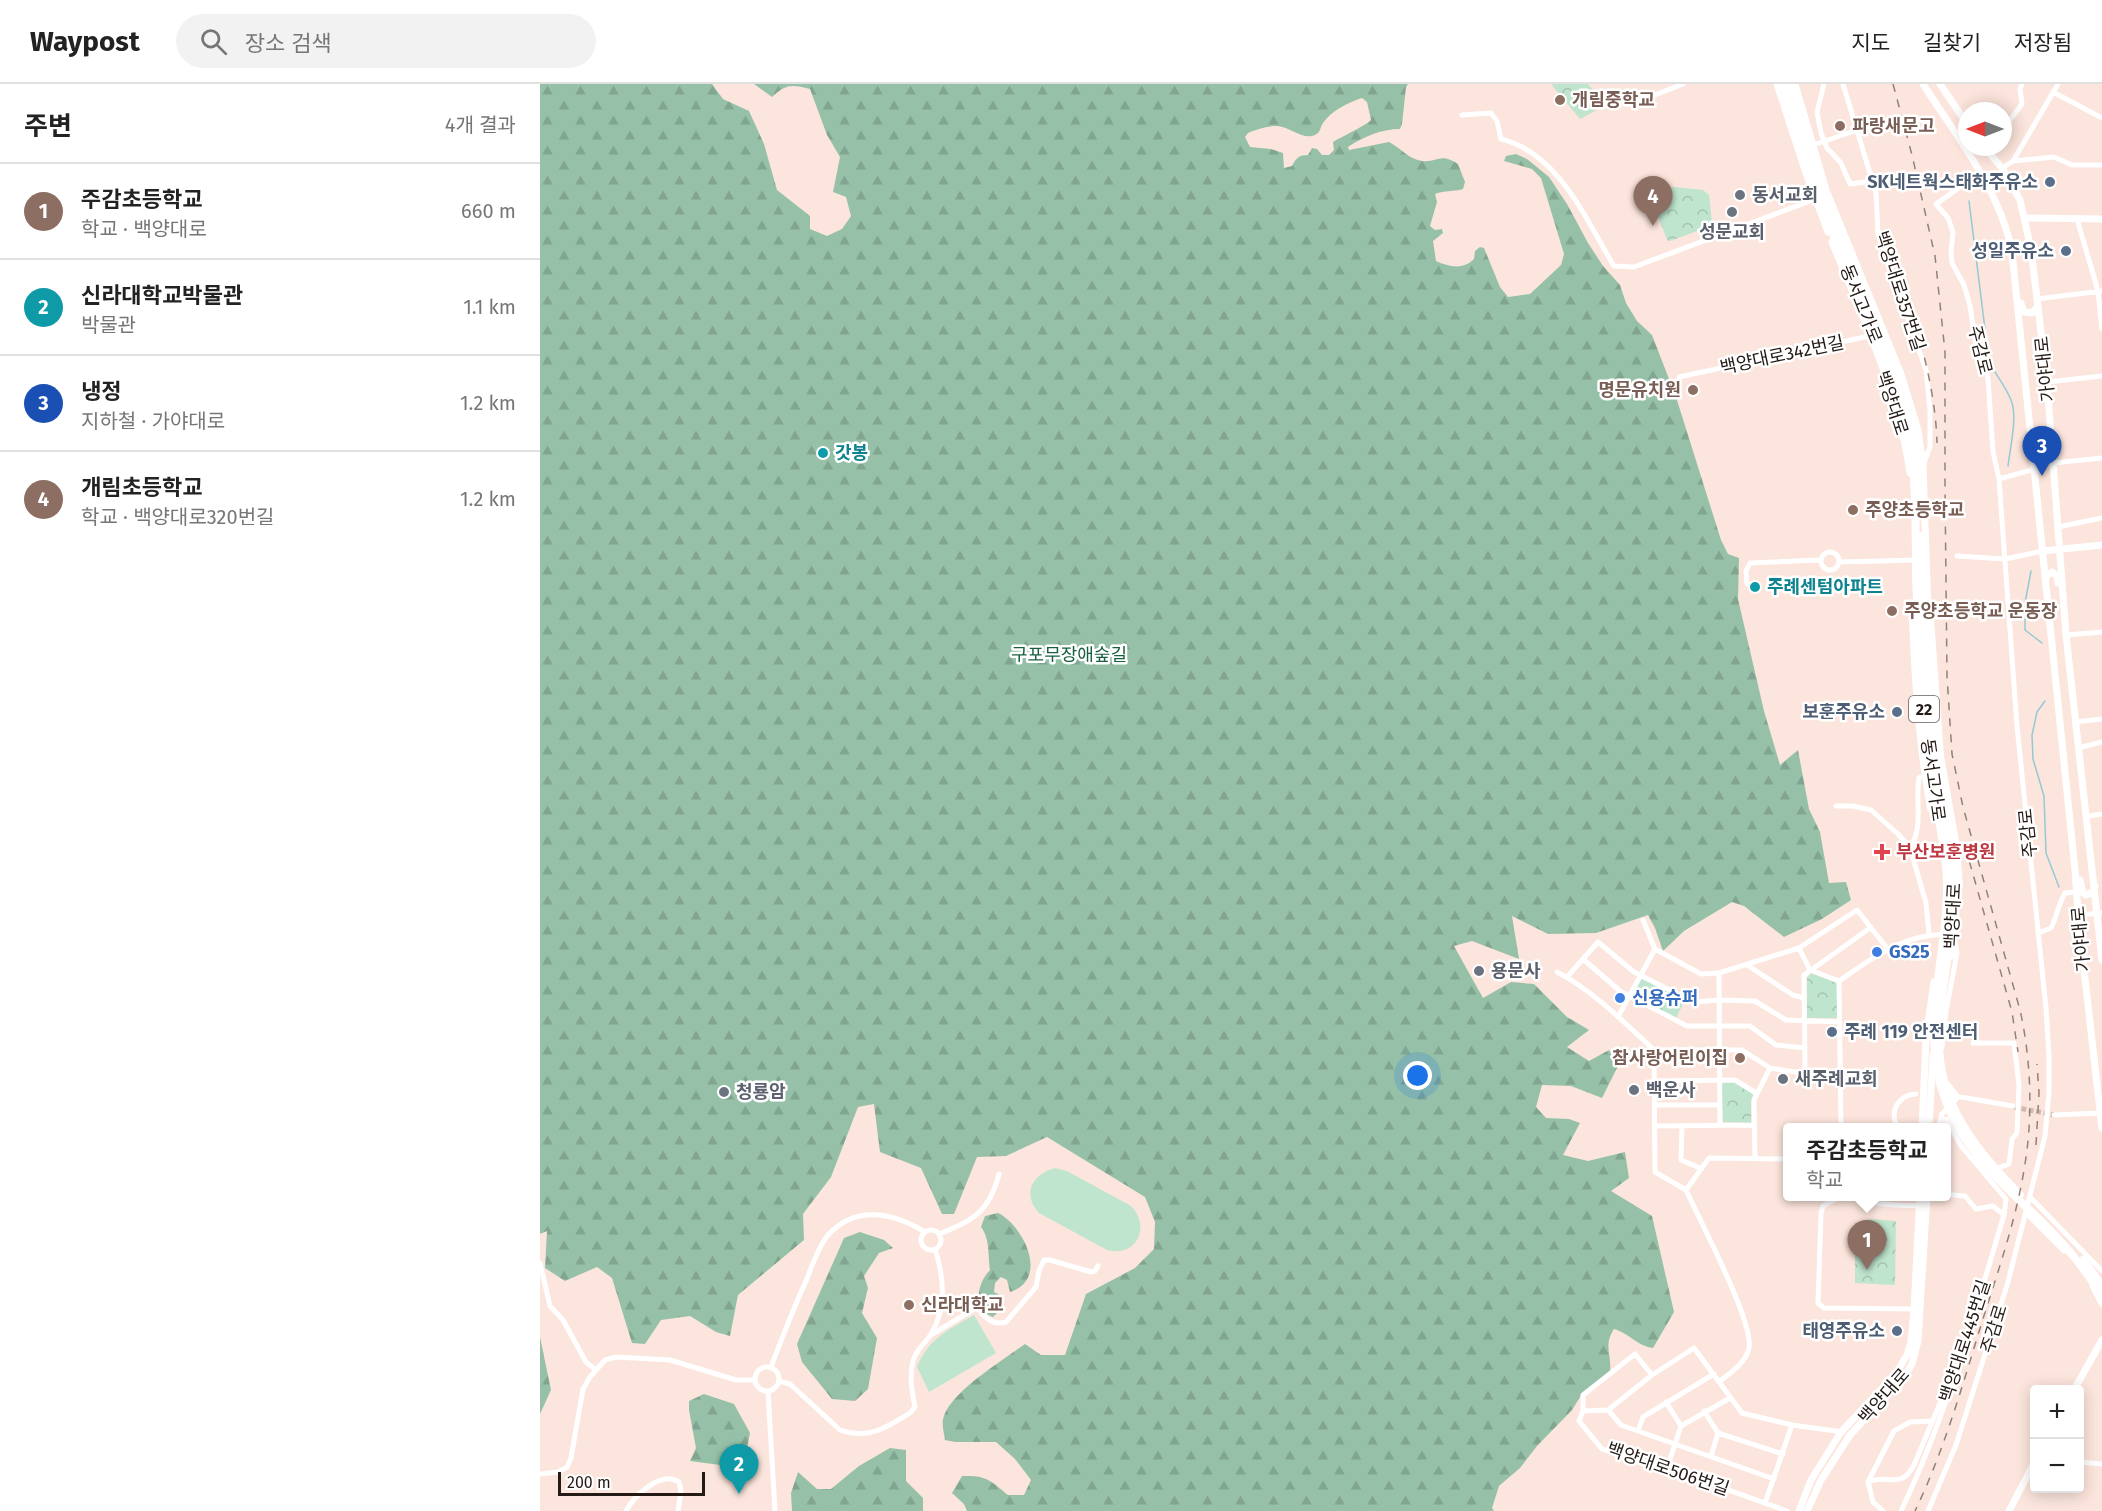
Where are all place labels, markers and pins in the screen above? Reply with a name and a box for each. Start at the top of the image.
place label: 개림중학교 [1572,89,1655,111]
marker: 개림중학교 [1553,93,1567,107]
place label: 파랑새문고 [1852,115,1935,137]
marker: 파랑새문고 [1833,119,1847,133]
place label: SK네트웍스태화주유소 [1867,171,2038,193]
marker: SK네트웍스태화주유소 [2043,175,2057,189]
pin: 4 [1634,176,1672,226]
place label: 동서교회 [1752,184,1818,206]
marker: 동서교회 [1733,188,1747,202]
marker: 성문교회 [1725,205,1739,219]
place label: 성문교회 [1699,221,1765,243]
place label: 성일주유소 [1971,240,2054,262]
marker: 성일주유소 [2059,244,2073,258]
place label: 명문유치원 [1598,379,1681,401]
marker: 명문유치원 [1686,383,1700,397]
pin: 3 [2022,426,2062,476]
place label: 갓봉 [835,442,868,464]
marker: 갓봉 [816,446,830,460]
place label: 주양초등학교 [1865,499,1964,521]
marker: 주양초등학교 [1846,503,1860,517]
place label: 주례센텀아파트 [1767,576,1883,598]
marker: 주례센텀아파트 [1748,580,1762,594]
place label: 주양초등학교 운동장 [1904,600,2058,622]
marker: 주양초등학교 운동장 [1885,604,1899,618]
place label: 보훈주유소 [1802,701,1885,723]
marker: 보훈주유소 [1890,705,1904,719]
place label: 부산보훈병원 [1896,841,1995,863]
marker: 부산보훈병원 [1873,843,1891,861]
place label: GS25 [1889,941,1930,963]
marker: GS25 [1870,945,1884,959]
place label: 용문사 [1491,960,1541,982]
marker: 용문사 [1472,964,1486,978]
place label: 신용슈퍼 [1632,987,1698,1009]
marker: 신용슈퍼 [1613,991,1627,1005]
place label: 주례 119 안전센터 [1844,1021,1978,1043]
marker: 주례 119 안전센터 [1825,1025,1839,1039]
place label: 참사랑어린이집 [1612,1047,1728,1069]
marker: 참사랑어린이집 [1733,1051,1747,1065]
place label: 새주례교회 [1795,1068,1878,1090]
marker: 새주례교회 [1776,1072,1790,1086]
place label: 백운사 [1646,1079,1696,1101]
place label: 청룡암 [736,1081,786,1103]
marker: 백운사 [1627,1083,1641,1097]
marker: 청룡암 [717,1085,731,1099]
pin: 1 [1848,1220,1886,1270]
place label: 신라대학교 [921,1294,1004,1316]
marker: 신라대학교 [902,1298,916,1312]
place label: 태영주유소 [1802,1320,1885,1342]
marker: 태영주유소 [1890,1324,1904,1338]
pin: 2 [720,1444,758,1494]

